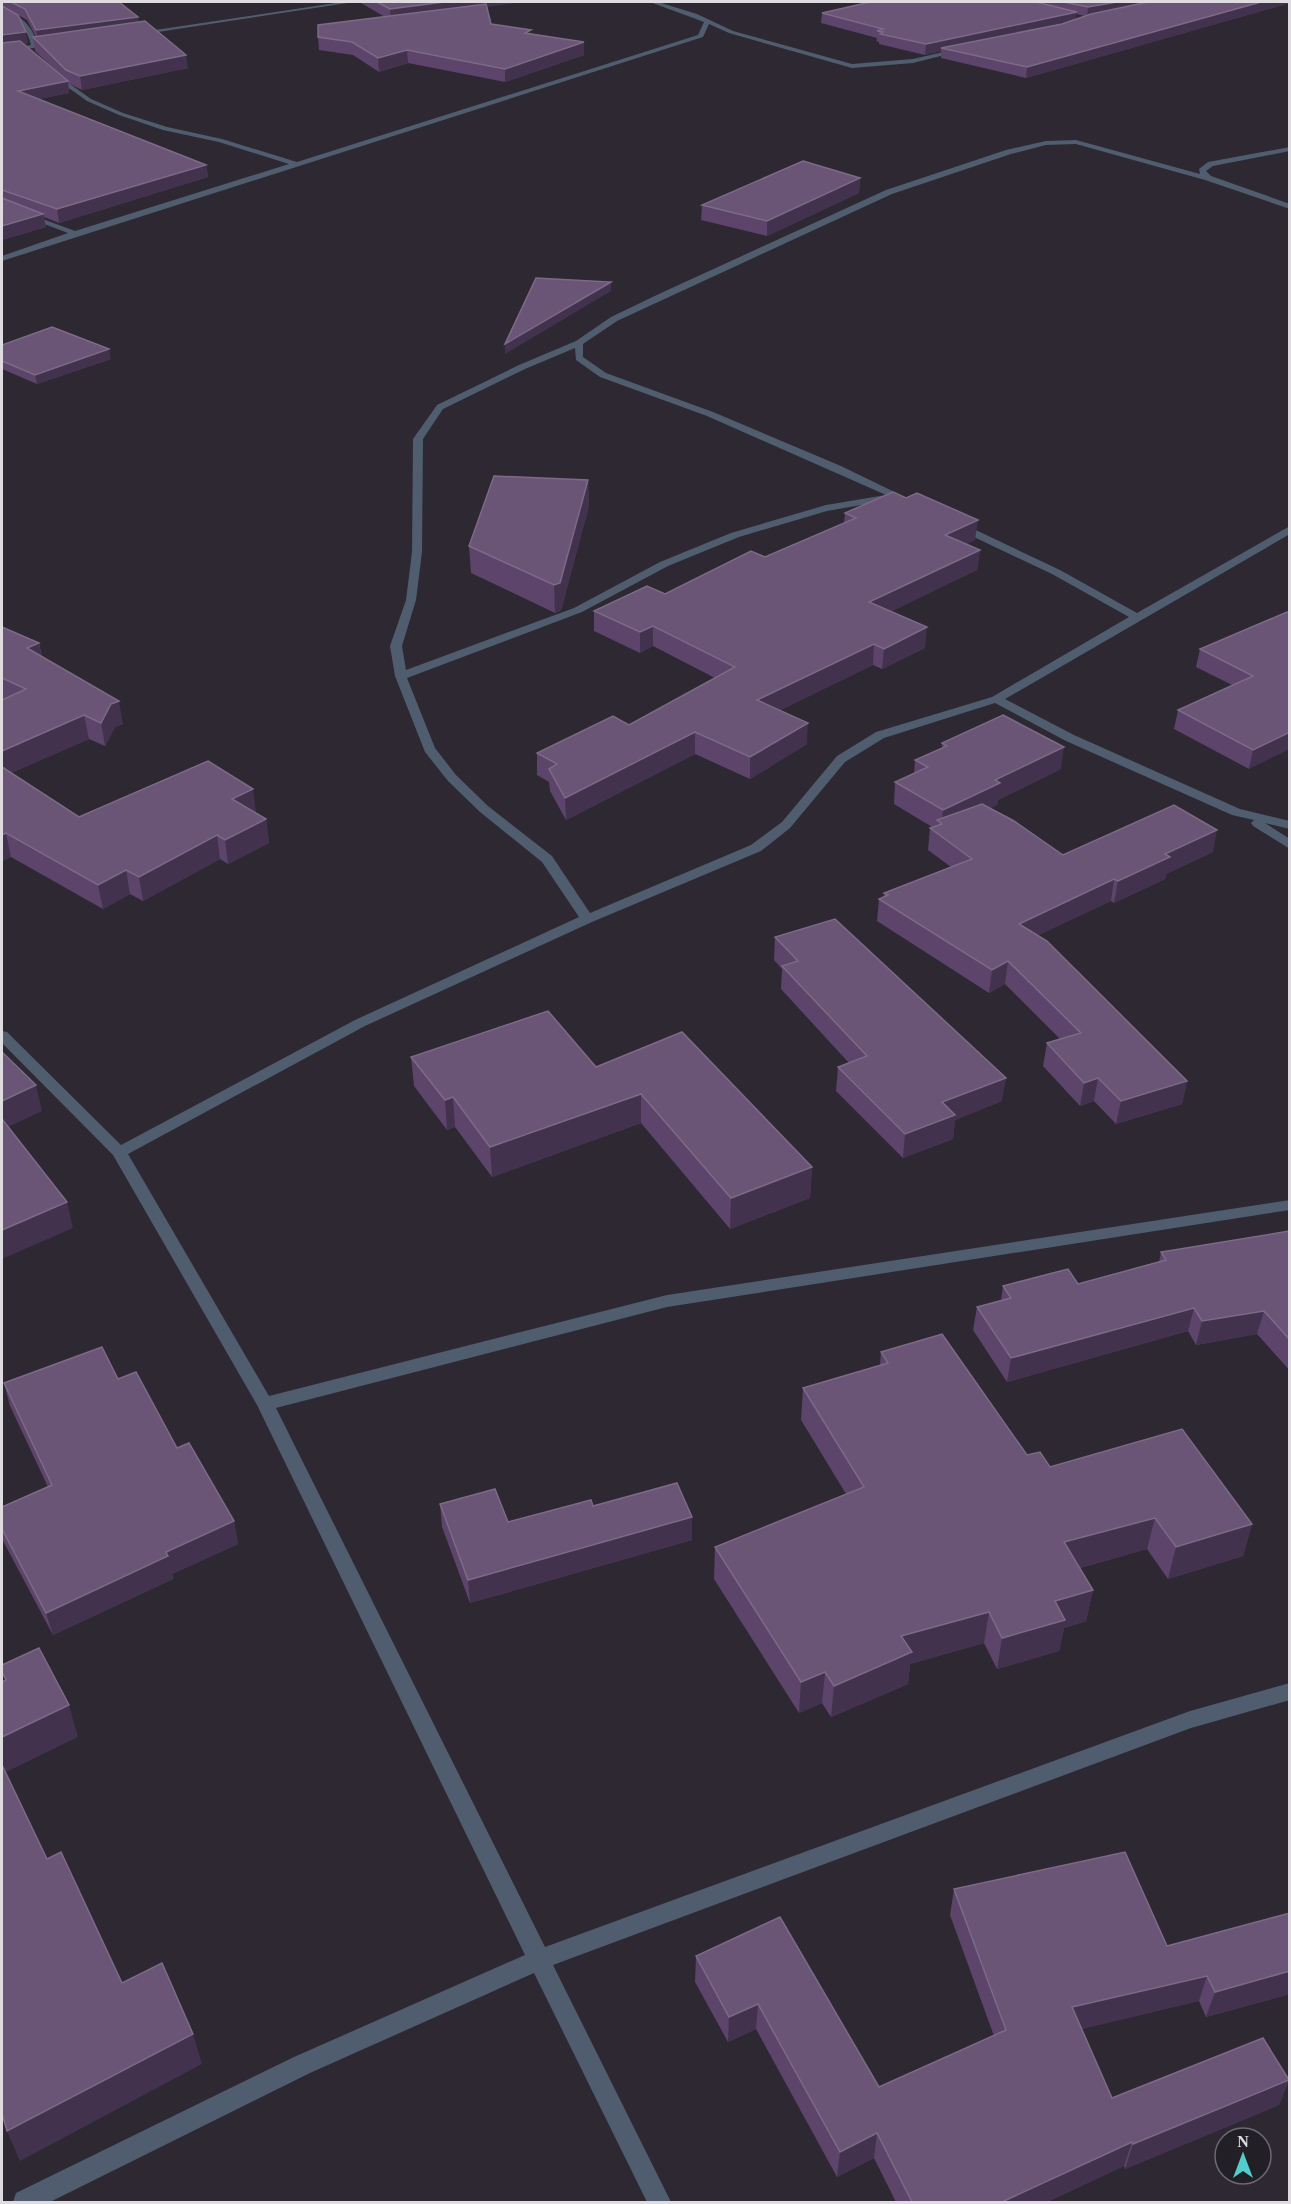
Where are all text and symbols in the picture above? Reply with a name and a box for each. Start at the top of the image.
north arrow [1213,2126,1273,2186]
text: N [1237,2133,1249,2150]

